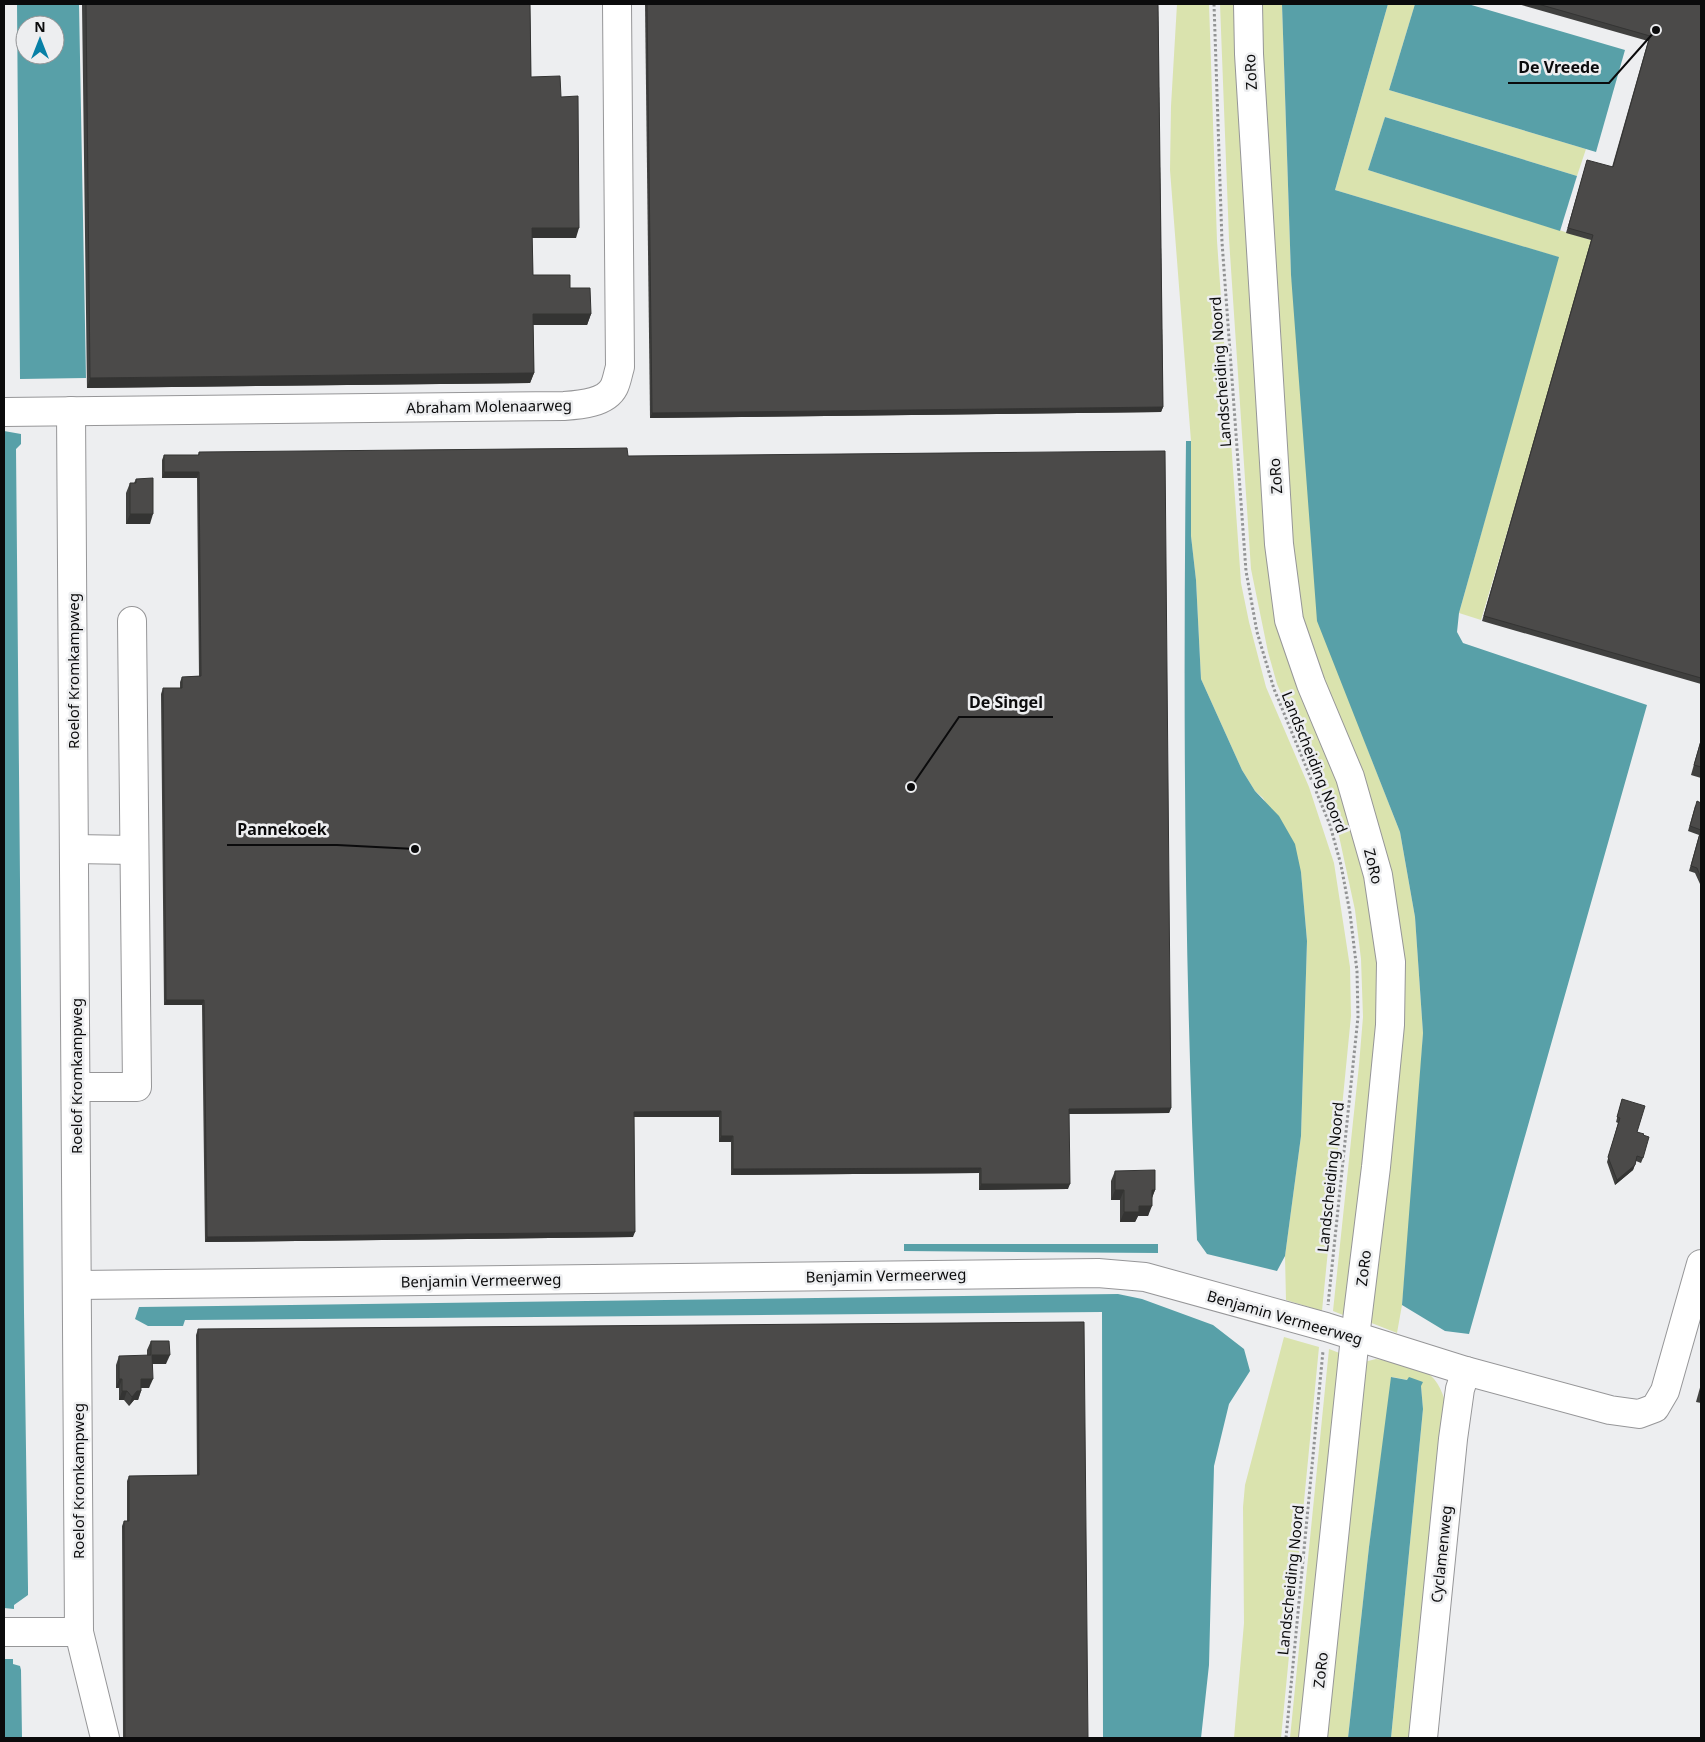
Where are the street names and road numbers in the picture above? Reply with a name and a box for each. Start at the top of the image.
street label: ZoRo [1239,53,1261,91]
street label: Landscheiding Noord [1205,296,1235,448]
street label: Abraham Molenaarweg [406,395,572,417]
street label: ZoRo [1264,457,1286,495]
street label: Roelof Kromkampweg [63,593,83,749]
street label: Landscheiding Noord [1277,688,1353,836]
street label: ZoRo [1360,846,1388,886]
street label: Roelof Kromkampweg [66,998,86,1154]
street label: Landscheiding Noord [1312,1101,1348,1253]
street label: ZoRo [1351,1249,1375,1287]
street label: Benjamin Vermeerweg [805,1264,967,1286]
street label: Benjamin Vermeerweg [400,1269,562,1291]
street label: Benjamin Vermeerweg [1205,1285,1365,1349]
street label: Roelof Kromkampweg [68,1403,88,1559]
street label: Landscheiding Noord [1272,1504,1308,1656]
street label: Cyclamenweg [1426,1504,1456,1604]
street label: ZoRo [1308,1651,1332,1689]

